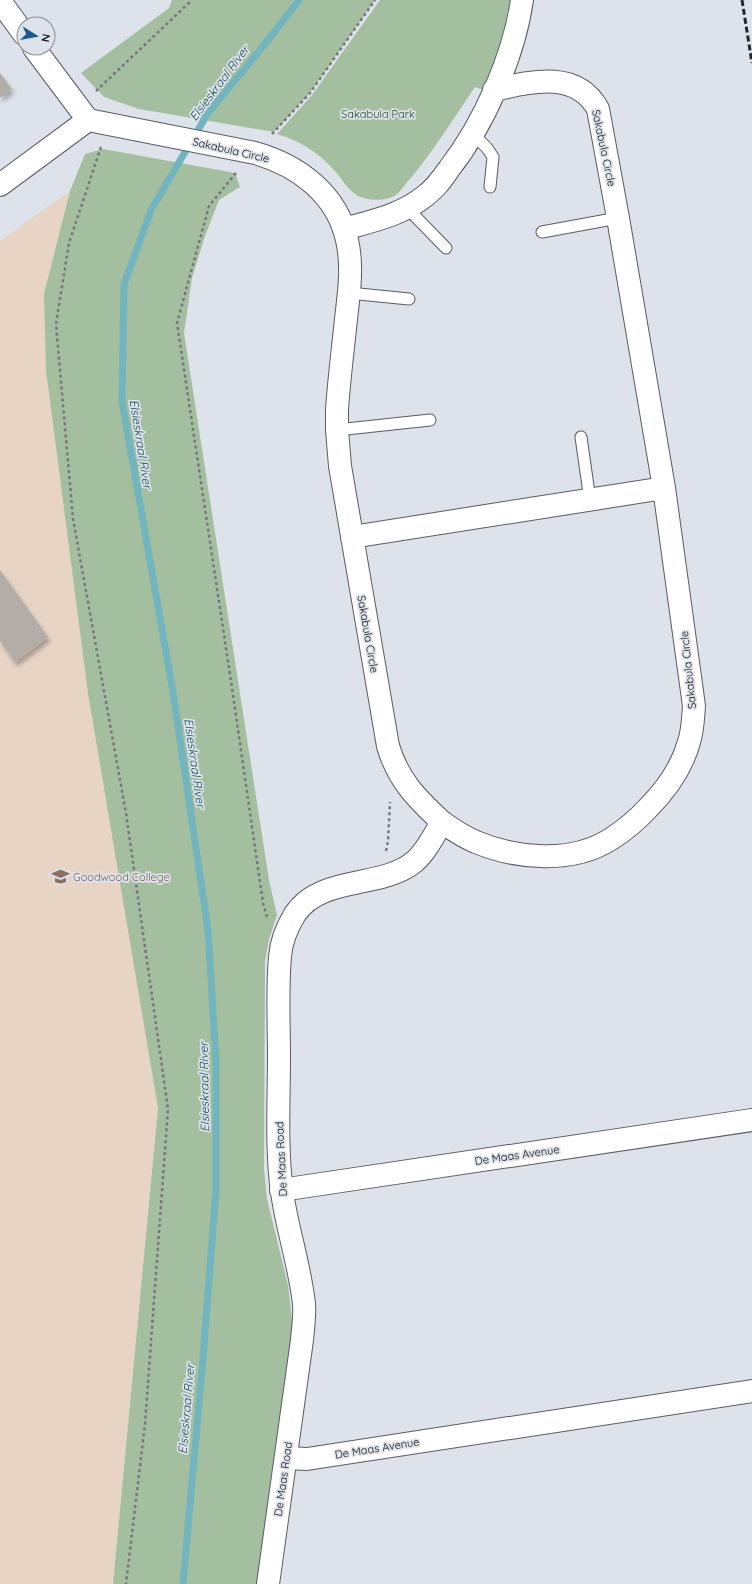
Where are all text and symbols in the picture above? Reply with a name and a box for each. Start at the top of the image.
north arrow [16,16,56,56]
text: N [38,33,53,43]
water label: Elsieskraal River [186,41,253,123]
park label: Sakabula Park [341,107,415,121]
street label: Sakabula Circle [589,108,619,188]
street label: Sakabula Circle [191,134,271,166]
water label: Elsieskraal River [127,398,156,491]
street label: Sakabula Circle [354,594,382,674]
street label: Sakabula Circle [677,630,699,710]
water label: Elsieskraal River [181,717,209,810]
school or university icon: Goodwood College [50,867,70,887]
place label: Goodwood College [73,870,170,884]
water label: Elsieskraal River [196,1040,212,1132]
street label: De Maas Road [272,1121,290,1197]
street label: De Maas Avenue [474,1142,560,1168]
water label: Elsieskraal River [175,1362,198,1455]
street label: De Maas Avenue [334,1434,420,1462]
street label: De Maas Road [271,1441,295,1517]

